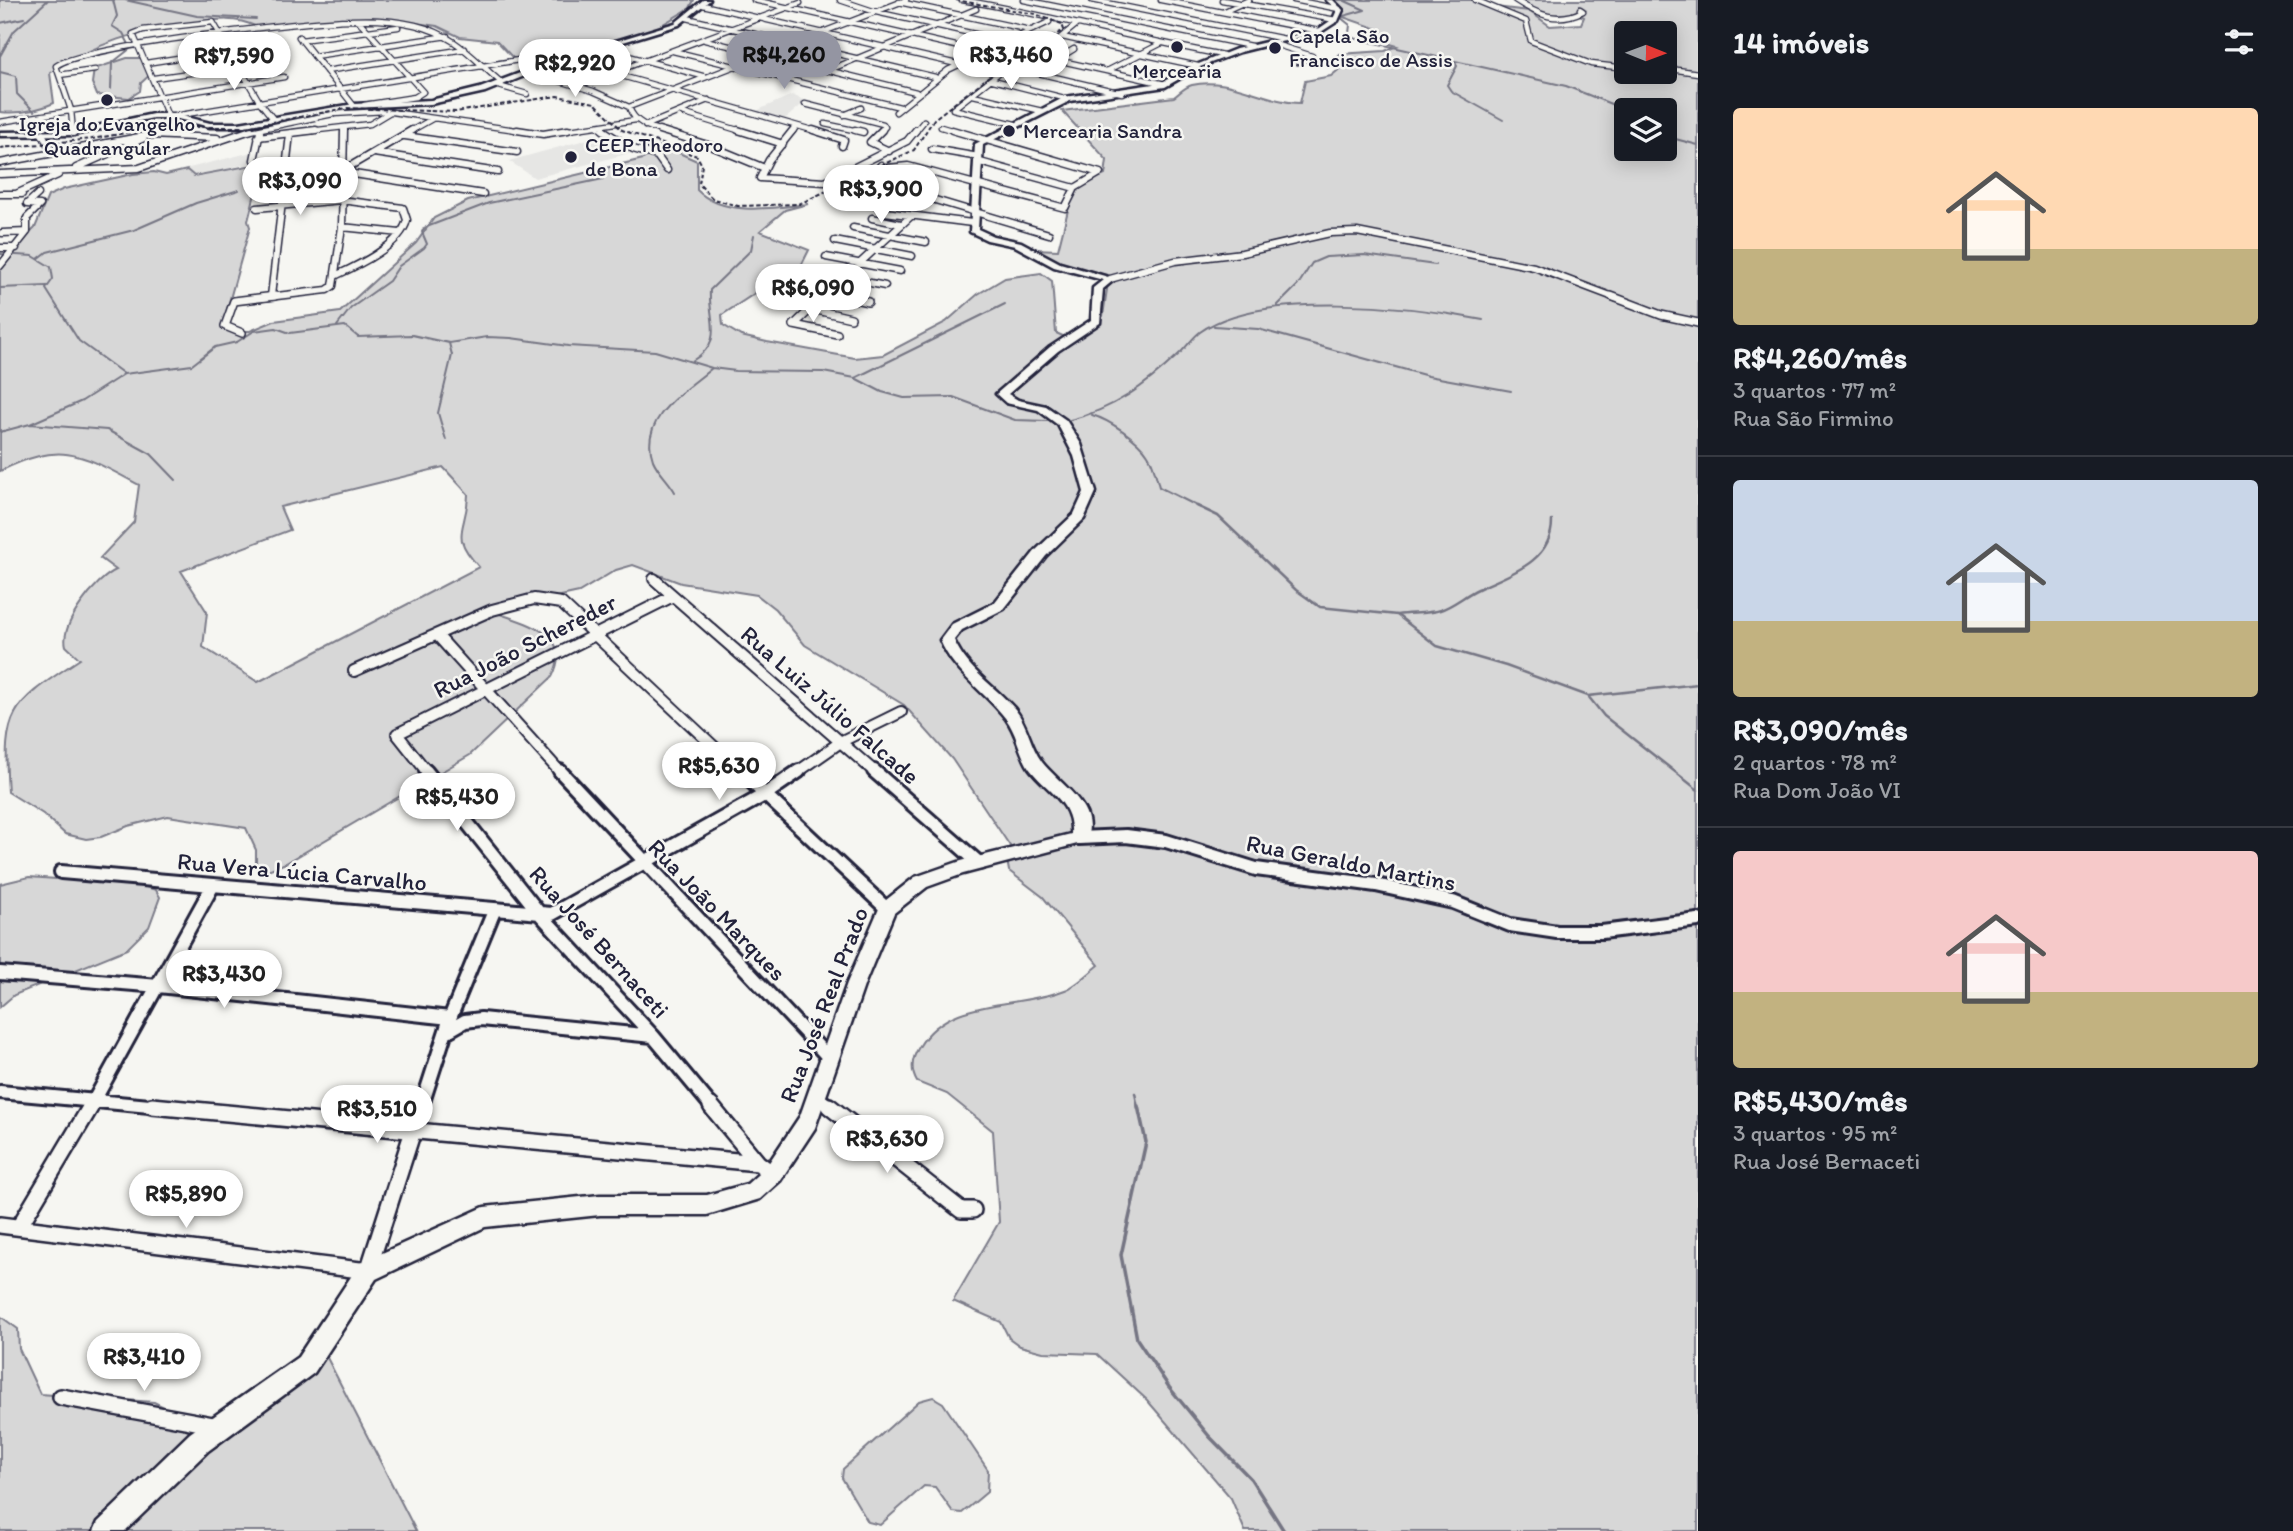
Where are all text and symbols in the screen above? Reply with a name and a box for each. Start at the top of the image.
north arrow [1614,21,1676,84]
map controls [1614,21,1677,161]
place label: Capela São Francisco de Assis [1289,23,1453,72]
icon: filters [2220,23,2258,61]
text: 14 imóveis [1733,24,1869,61]
pin: R$7,590 [169,32,299,92]
pin: R$4,260 [719,32,849,91]
pin: R$3,460 [946,32,1076,91]
marker: Mercearia [1169,39,1185,55]
pin: R$2,920 [510,40,640,99]
text: R$4,260 [742,40,826,68]
text: R$3,460 [969,40,1053,68]
marker: Capela São Francisco de Assis [1267,40,1283,56]
text: R$7,590 [194,41,274,69]
text: R$2,920 [534,48,616,76]
place label: Mercearia [1132,58,1222,83]
marker: Igreja do Evangelho Quadrangular [99,92,115,108]
button: layers [1614,98,1677,161]
place label: Igreja do Evangelho Quadrangular [19,111,195,160]
place label: Mercearia Sandra [1023,118,1182,143]
marker: Mercearia Sandra [1001,123,1017,139]
place label: CEEP Theodoro de Bona [585,132,723,181]
marker: CEEP Theodoro de Bona [563,149,579,165]
icon: home [1933,153,2059,279]
pin: R$3,090 [235,158,365,217]
text: R$3,090 [258,166,342,194]
pin: R$3,900 [816,166,946,225]
text: R$3,900 [839,174,923,202]
pin: R$6,090 [748,264,878,324]
text: R$6,090 [771,273,855,301]
text: R$4,260/mês [1733,339,1907,376]
text: 3 quartos · 77 m² [1733,376,1896,404]
text: Rua São Firmino [1733,404,1894,432]
icon: home [1933,525,2059,651]
street label: Rua João Schereder [428,587,621,704]
street label: Rua Luiz Júlio Falcade [735,619,925,790]
text: R$3,090/mês [1733,711,1908,748]
pin: R$5,630 [654,742,784,802]
text: 2 quartos · 78 m² [1733,748,1897,776]
text: R$5,630 [678,751,760,779]
pin: R$5,430 [392,774,522,833]
text: Rua Dom João VI [1733,776,1901,804]
text: R$5,430 [415,782,499,810]
street label: Rua Geraldo Martins [1244,828,1458,897]
street label: Rua João Marques [642,833,793,987]
street label: Rua Vera Lúcia Carvalho [176,846,428,897]
street label: Rua José Bernaceti [523,859,676,1024]
icon: home [1933,896,2059,1022]
street label: Rua José Real Prado [773,903,874,1107]
pin: R$3,430 [159,950,289,1010]
text: R$3,430 [182,959,266,987]
text: R$5,430/mês [1733,1082,1908,1119]
pin: R$3,510 [312,1086,442,1145]
text: R$3,510 [337,1094,417,1122]
pin: R$3,630 [822,1116,952,1175]
text: 3 quartos · 95 m² [1733,1119,1897,1147]
text: R$3,630 [846,1124,928,1152]
text: Rua José Bernaceti [1733,1147,1920,1175]
pin: R$5,890 [121,1170,251,1230]
text: R$5,890 [145,1179,227,1207]
pin: R$3,410 [79,1334,209,1393]
text: R$3,410 [103,1342,185,1370]

